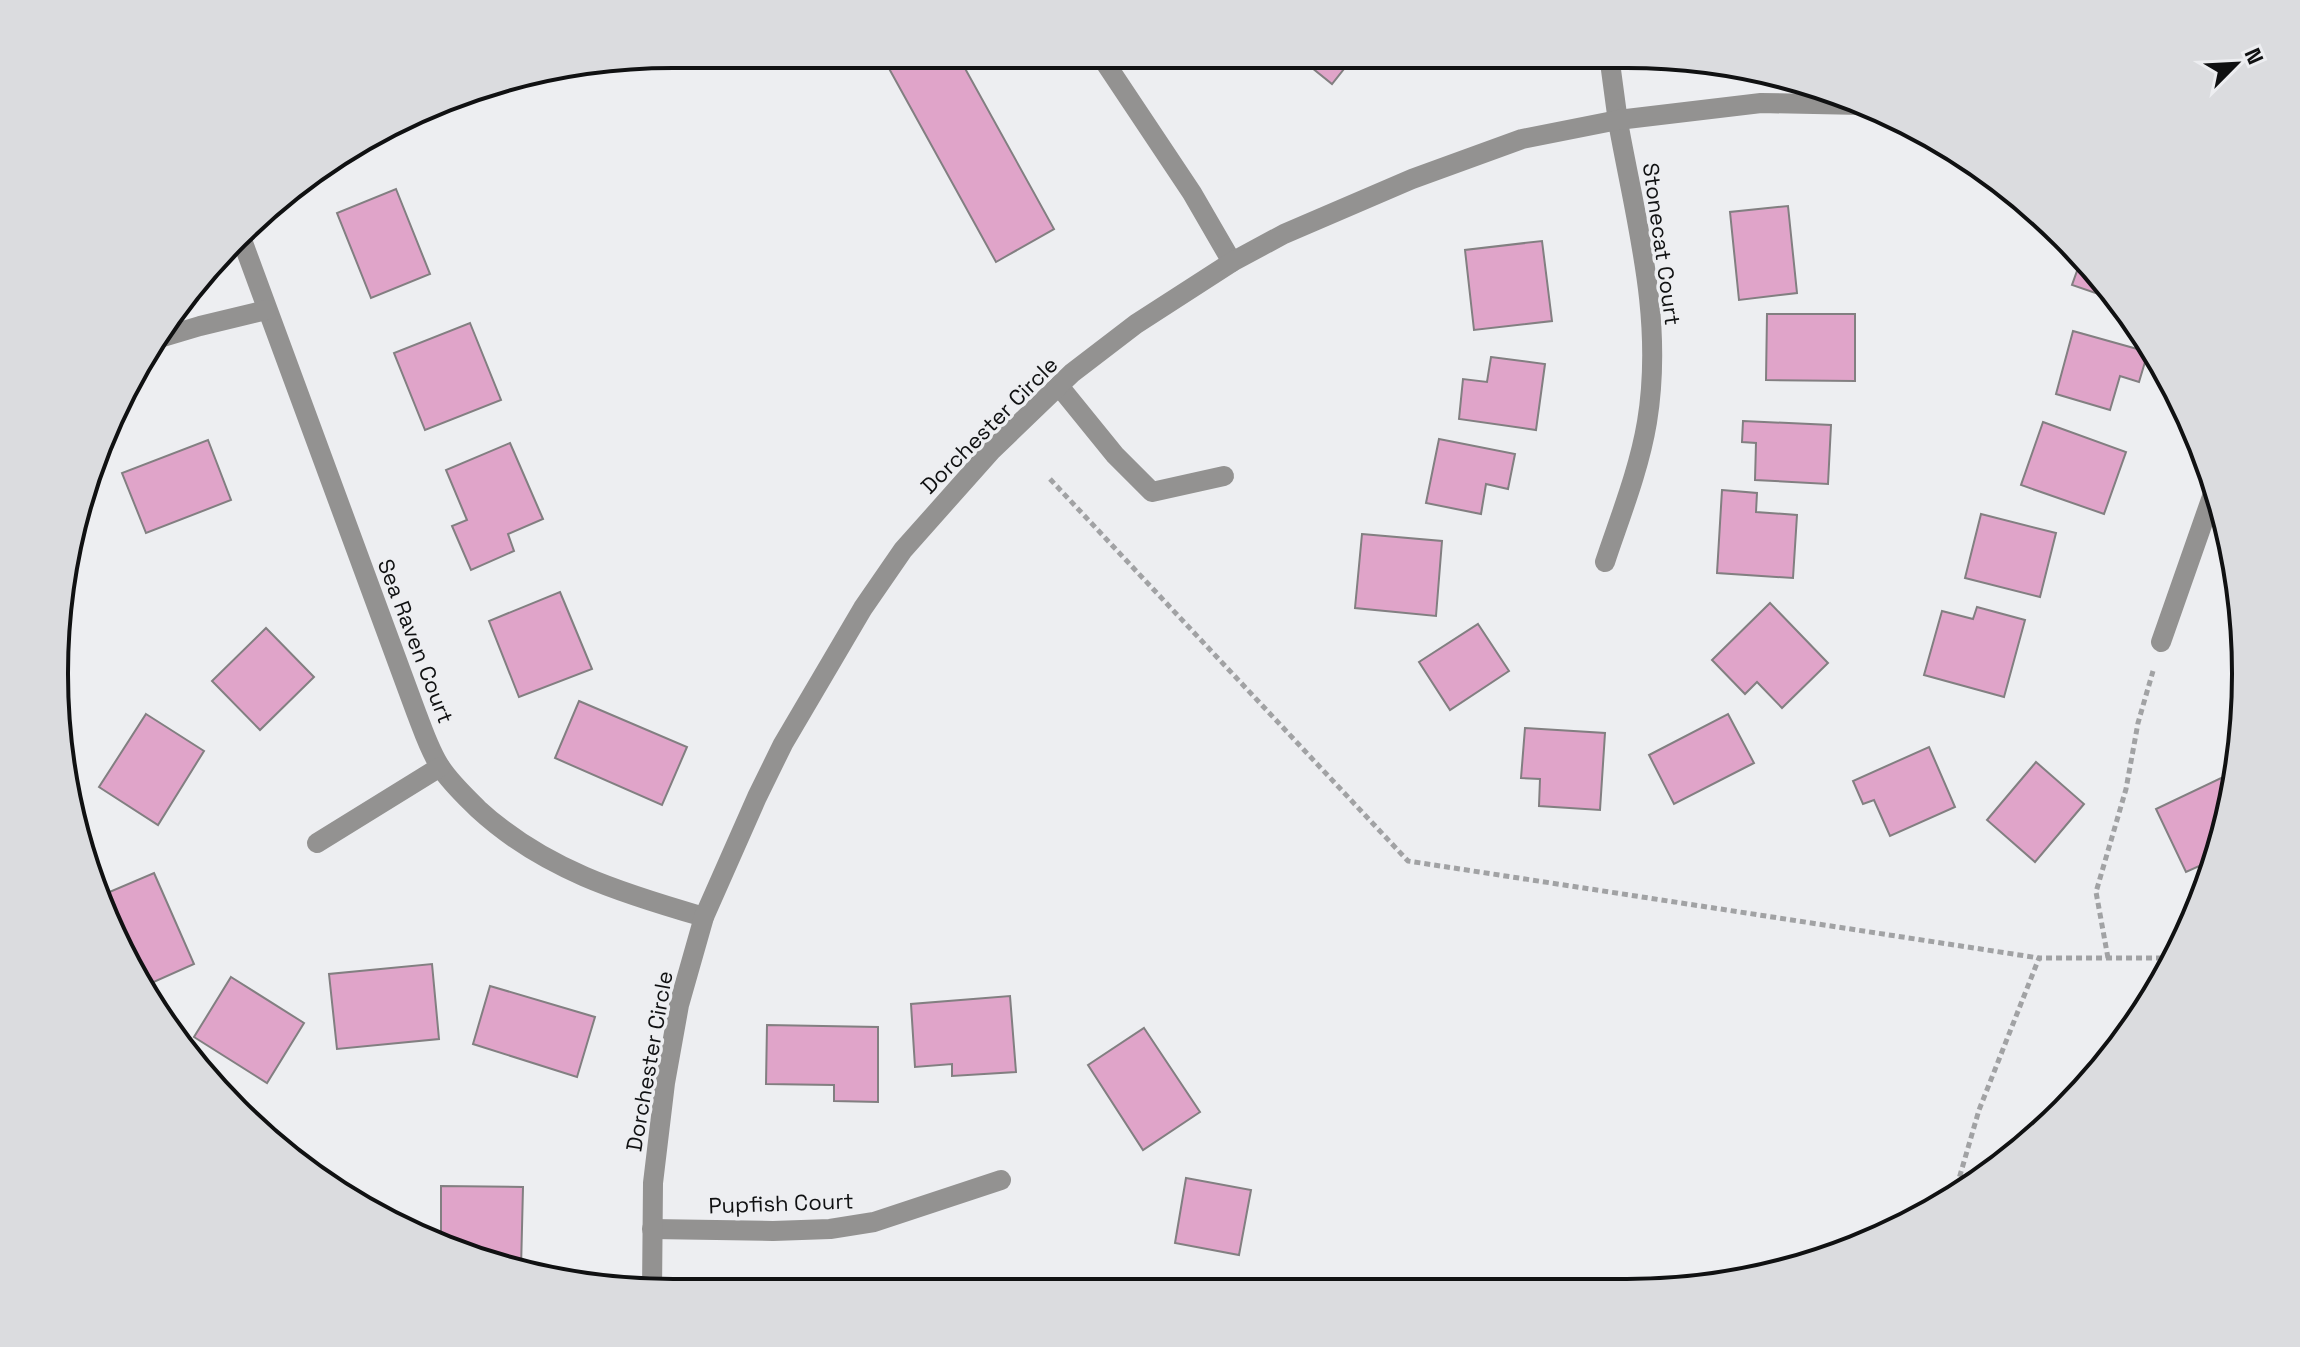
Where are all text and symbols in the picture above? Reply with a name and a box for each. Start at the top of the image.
north arrow [2196,24,2276,104]
text: N [2238,43,2270,68]
street label: Stonecat Court [1637,161,1687,327]
street label: Dorchester Circle [914,350,1064,500]
street label: Sea Raven Court [372,555,460,727]
street label: Dorchester Circle [619,969,679,1153]
street label: Pupfish Court [708,1186,854,1220]

